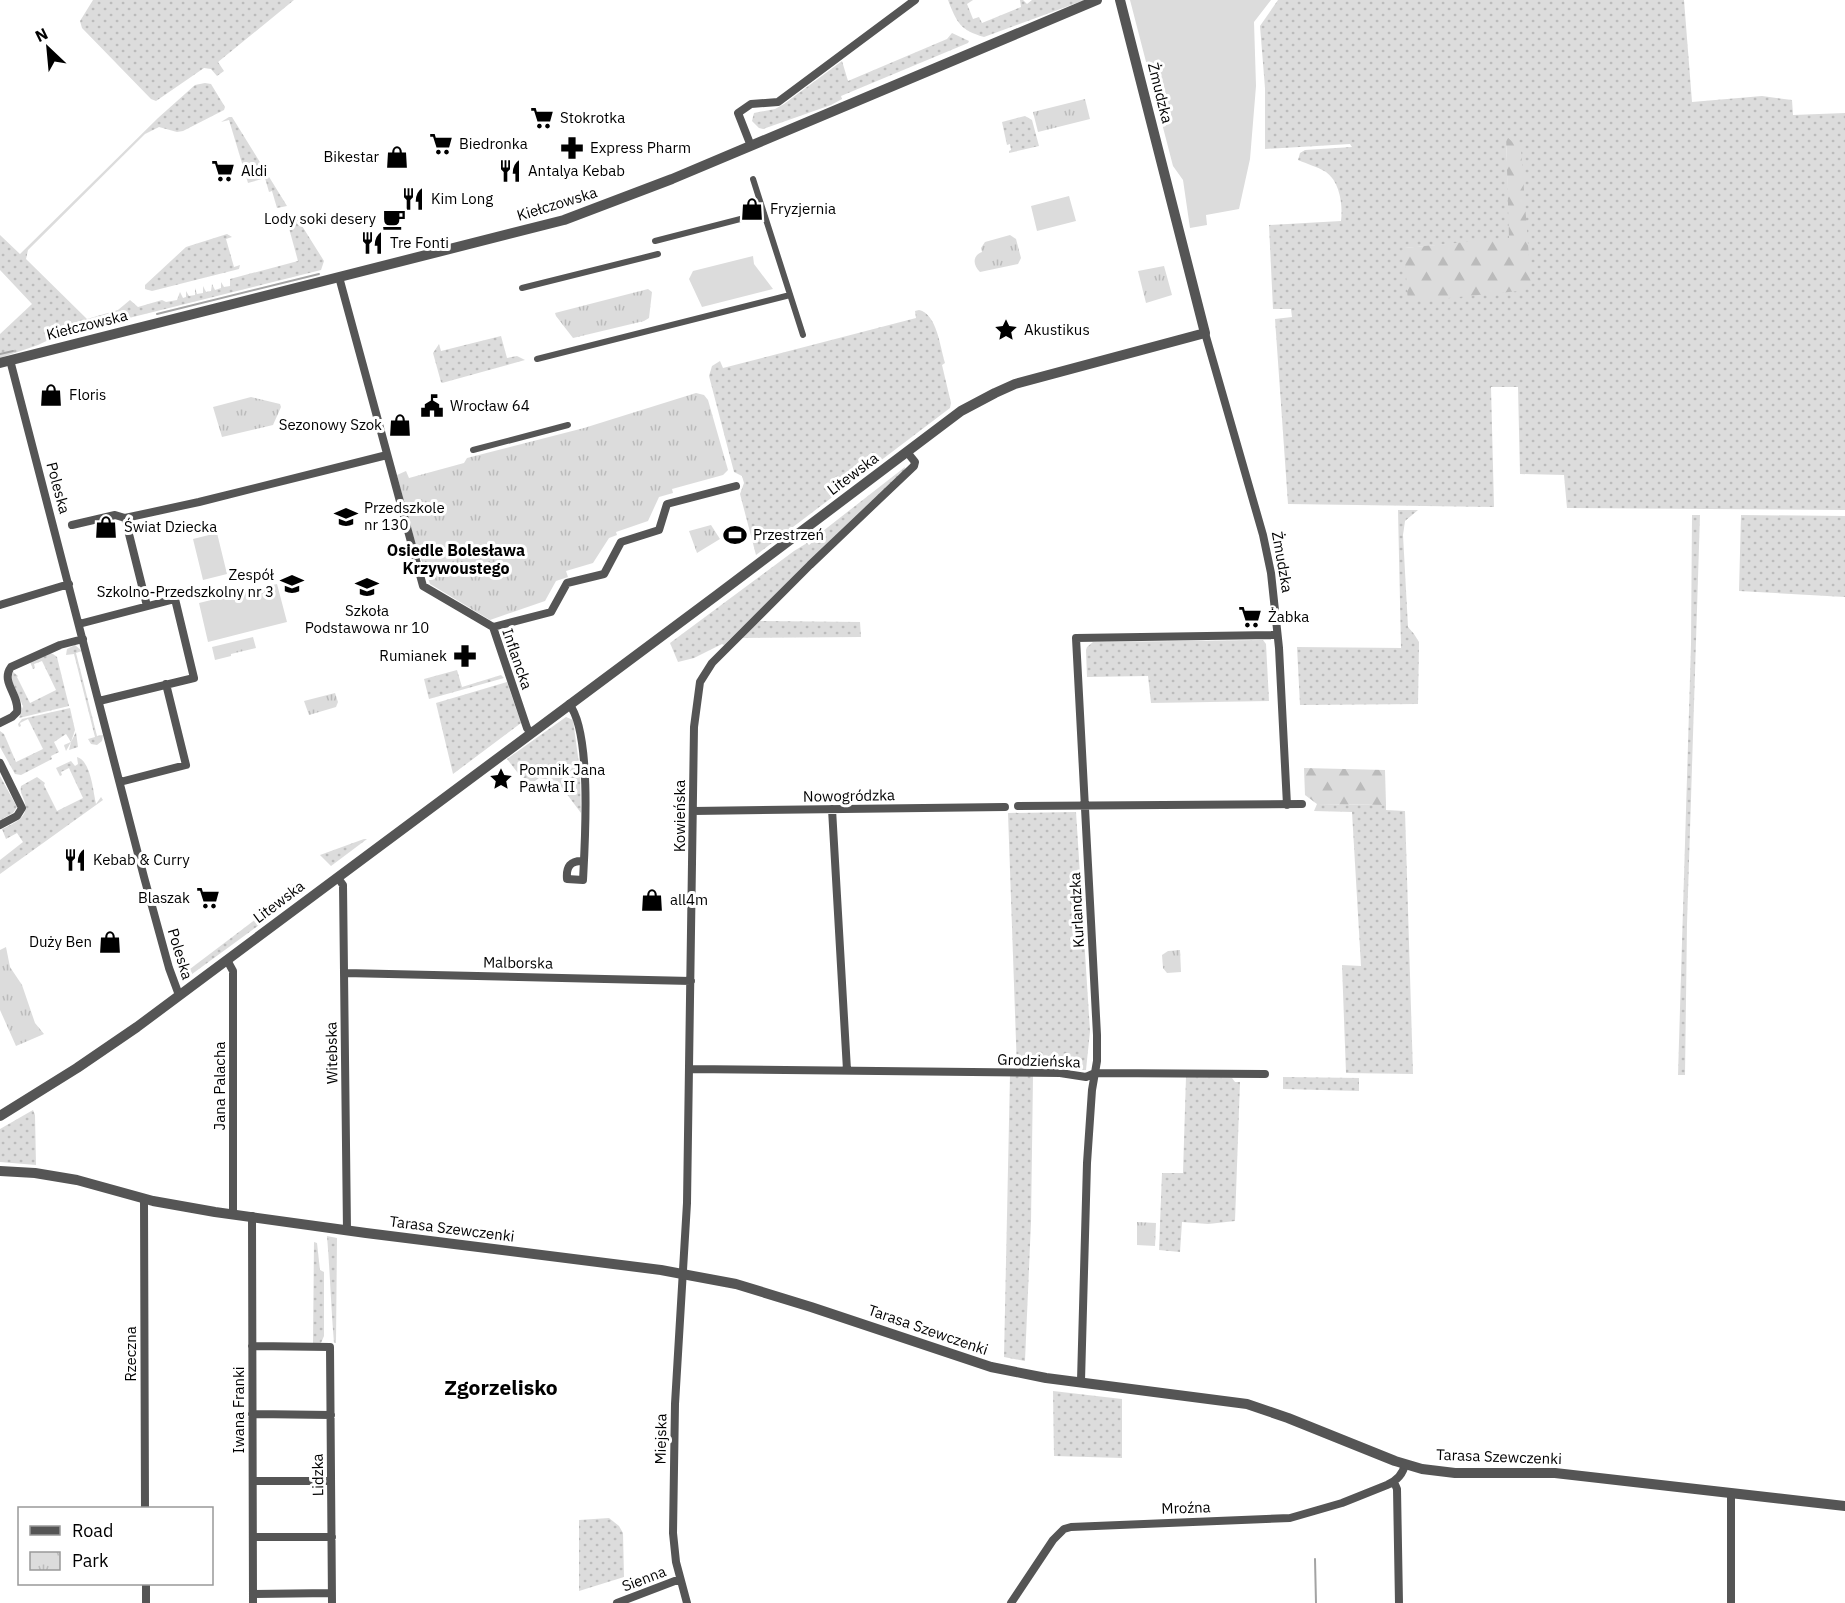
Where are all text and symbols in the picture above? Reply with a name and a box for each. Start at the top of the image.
north arrow [18,18,78,78]
text: N [32,23,51,46]
street label: Żmudzka [1144,61,1177,125]
supermarket icon: Stokrotka [529,105,555,131]
place label: Stokrotka [560,108,625,127]
supermarket icon: Biedronka [428,131,454,157]
place label: Biedronka [459,134,528,153]
pharmacy icon: Express Pharm [559,135,585,161]
place label: Express Pharm [590,138,691,157]
shop icon: Bikestar [384,144,410,170]
place label: Bikestar [324,147,379,166]
supermarket icon: Aldi [210,158,236,184]
restaurant icon: Antalya Kebab [497,158,523,184]
place label: Aldi [241,161,267,180]
place label: Antalya Kebab [528,161,625,180]
street label: Kiełczowska [514,182,599,225]
restaurant icon: Kim Long [400,186,426,212]
place label: Kim Long [431,189,493,208]
shop icon: Fryzjernia [739,196,765,222]
place label: Fryzjernia [770,199,836,218]
cafe icon: Lody soki desery [381,206,407,232]
place label: Lody soki desery [264,209,377,228]
restaurant icon: Tre Fonti [359,230,385,256]
place label: Tre Fonti [390,233,449,252]
street label: Kiełczowska [44,305,129,344]
place icon: Akustikus [993,317,1019,343]
place label: Akustikus [1024,320,1090,339]
shop icon: Floris [38,382,64,408]
place label: Floris [69,385,106,404]
public building icon: Wrocław 64 [419,393,445,419]
place label: Wrocław 64 [450,396,530,415]
shop icon: Sezonowy Szok [387,412,413,438]
place label: Sezonowy Szok [279,415,382,434]
street label: Litewska [823,448,882,499]
street label: Poleska [42,460,74,516]
place label: Przedszkole nr 130 [364,498,445,534]
school or university icon: Przedszkole nr 130 [333,504,359,530]
shop icon: Świat Dziecka [93,514,119,540]
place label: Świat Dziecka [124,517,217,536]
sports icon: Przestrzeń [722,522,748,548]
place label: Przestrzeń [753,525,824,544]
street label: Żmudzka [1268,530,1297,594]
district label: Osiedle Bolesława Krzywoustego [387,540,525,578]
place label: Zespół Szkolno-Przedszkolny nr 3 [97,565,275,601]
school or university icon: Zespół Szkolno-Przedszkolny nr 3 [279,571,305,597]
school or university icon: Szkoła Podstawowa nr 10 [354,574,380,600]
place label: Szkoła Podstawowa nr 10 [305,601,429,637]
supermarket icon: Żabka [1237,604,1263,630]
place label: Żabka [1268,607,1309,626]
street label: Inflancka [498,626,537,692]
pharmacy icon: Rumianek [452,643,478,669]
place label: Rumianek [379,646,447,665]
place label: Pomnik Jana Pawła II [519,760,605,796]
place icon: Pomnik Jana Pawła II [488,766,514,792]
street label: Kowieńska [670,780,689,852]
street label: Nowogródzka [803,785,895,806]
restaurant icon: Kebab & Curry [62,847,88,873]
place label: Kebab & Curry [93,850,190,869]
street label: Kurlandzka [1065,872,1088,948]
street label: Litewska [249,876,308,927]
supermarket icon: Blaszak [195,885,221,911]
shop icon: all4m [639,887,665,913]
place label: Blaszak [138,888,190,907]
place label: all4m [670,890,708,909]
street label: Poleska [164,926,197,982]
shop icon: Duży Ben [97,929,123,955]
place label: Duży Ben [29,932,92,951]
street label: Malborska [483,952,553,973]
street label: Witebska [321,1022,342,1084]
street label: Jana Palacha [210,1042,229,1130]
street label: Grodzieńska [997,1050,1081,1071]
street label: Tarasa Szewczenki [388,1211,516,1246]
street label: Tarasa Szewczenki [866,1300,991,1359]
street label: Rzeczna [121,1326,140,1382]
street label: Iwana Franki [229,1366,248,1454]
district label: Zgorzelisko [444,1373,558,1401]
street label: Miejska [651,1413,670,1465]
street label: Tarasa Szewczenki [1436,1445,1562,1468]
street label: Lidzka [308,1453,327,1497]
street label: Mroźna [1161,1497,1211,1518]
legend [18,1507,213,1585]
text: Road [72,1519,113,1542]
text: Park [72,1549,109,1572]
street label: Sienna [619,1561,669,1596]

